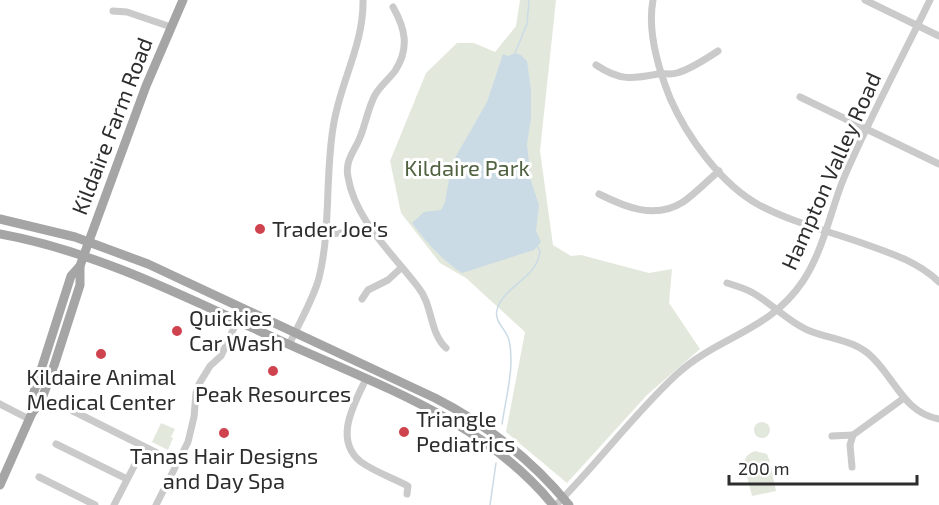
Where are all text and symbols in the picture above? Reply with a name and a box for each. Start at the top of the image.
street label: Kildaire Farm Road [65,33,157,218]
street label: Hampton Valley Road [775,68,885,273]
park label: Kildaire Park [404,154,530,180]
place label: Trader Joe's [272,215,388,241]
marker: Trader Joe's [253,222,267,236]
place label: Quickies Car Wash [189,304,283,355]
marker: Quickies Car Wash [170,324,184,338]
marker: Kildaire Animal Medical Center [94,347,108,361]
place label: Kildaire Animal Medical Center [26,363,176,414]
marker: Peak Resources [266,364,280,378]
place label: Peak Resources [195,380,351,406]
place label: Triangle Pediatrics [416,405,515,456]
marker: Triangle Pediatrics [397,425,411,439]
marker: Tanas Hair Designs and Day Spa [217,426,231,440]
place label: Tanas Hair Designs and Day Spa [130,442,318,493]
scale bar [729,448,916,486]
text: 200 m [738,457,790,479]

